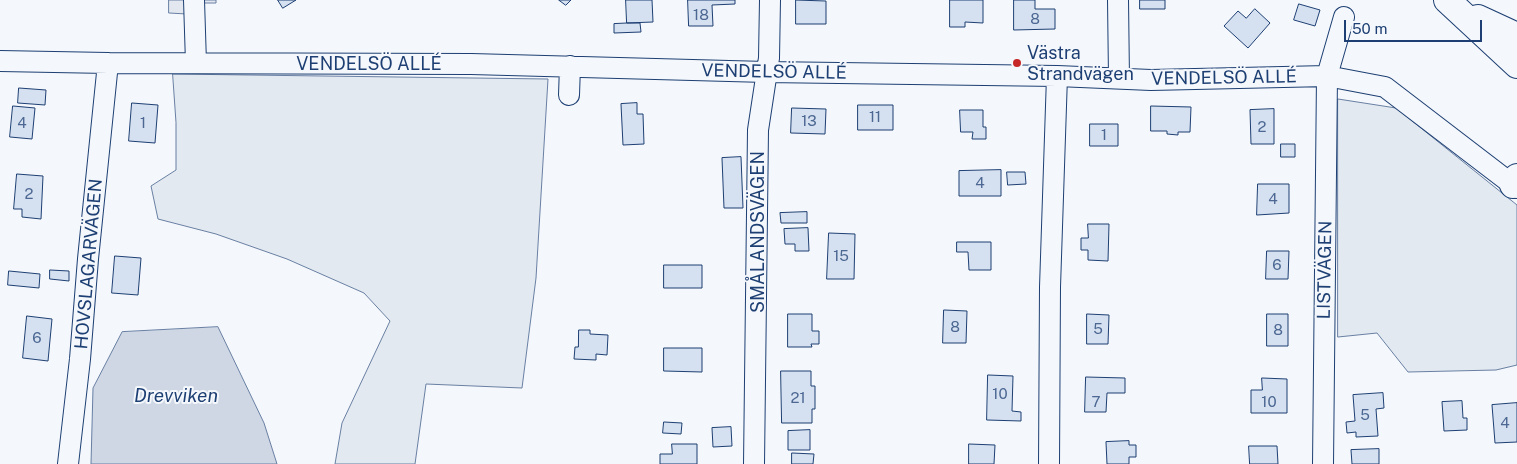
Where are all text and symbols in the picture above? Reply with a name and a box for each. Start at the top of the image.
house number: 18 [693,6,709,24]
house number: 8 [1030,10,1040,28]
scale bar [1347,10,1484,42]
text: 50 m [1352,20,1387,37]
place label: Västra Strandvägen [1027,42,1134,84]
street label: VENDELSÖ ALLÉ [296,53,442,75]
marker: Västra Strandvägen [1011,57,1023,69]
street label: VENDELSÖ ALLÉ [701,60,847,84]
street label: VENDELSÖ ALLÉ [1151,66,1297,90]
house number: 11 [869,108,881,126]
house number: 13 [801,112,817,130]
house number: 4 [17,114,27,132]
house number: 1 [140,114,146,132]
house number: 2 [1258,118,1266,136]
house number: 1 [1101,126,1107,144]
street label: SMÅLANDSVÄGEN [747,151,769,313]
house number: 4 [975,174,985,192]
street label: HOVSLAGARVÄGEN [71,178,107,350]
house number: 2 [25,185,33,203]
house number: 4 [1268,190,1278,208]
street label: LISTVÄGEN [1313,220,1337,320]
house number: 15 [833,247,849,265]
house number: 6 [1272,256,1282,274]
house number: 8 [950,318,960,336]
house number: 5 [1093,320,1103,338]
house number: 8 [1273,321,1283,339]
house number: 6 [32,329,42,347]
water label: Drevviken [134,385,218,407]
house number: 10 [992,385,1008,403]
house number: 21 [790,389,806,407]
house number: 7 [1091,393,1101,411]
house number: 10 [1261,393,1277,411]
house number: 5 [1360,406,1370,424]
house number: 4 [1500,414,1510,432]

